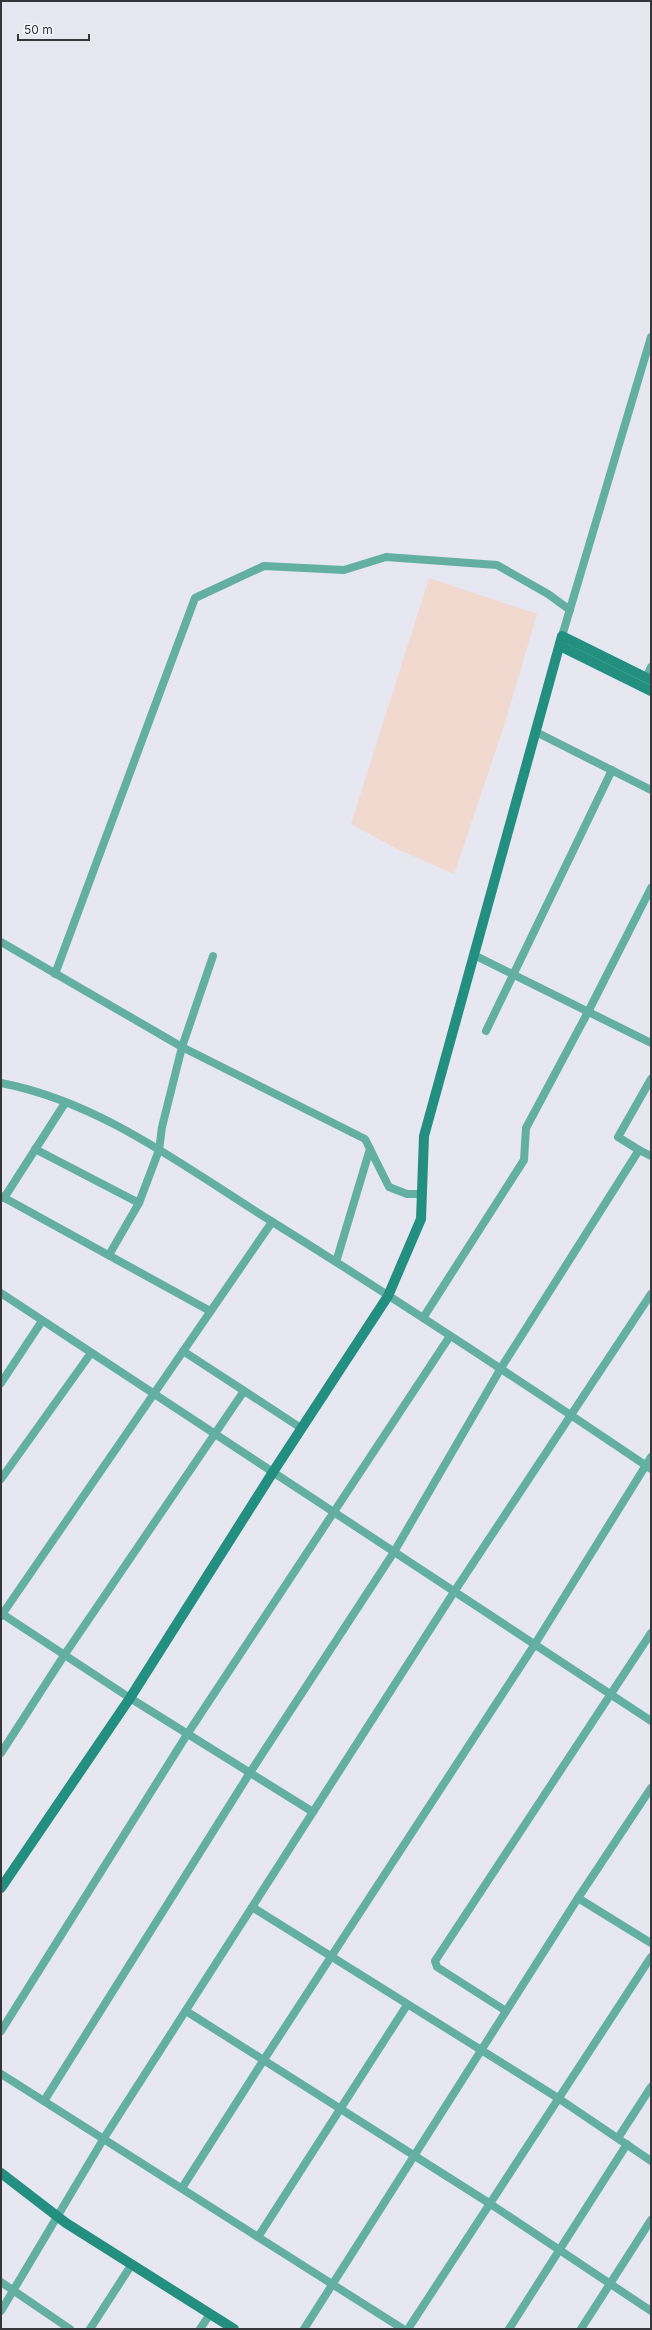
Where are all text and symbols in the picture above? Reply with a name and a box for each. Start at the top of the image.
scale bar [18,16,89,42]
text: 50 m [24,22,53,37]

